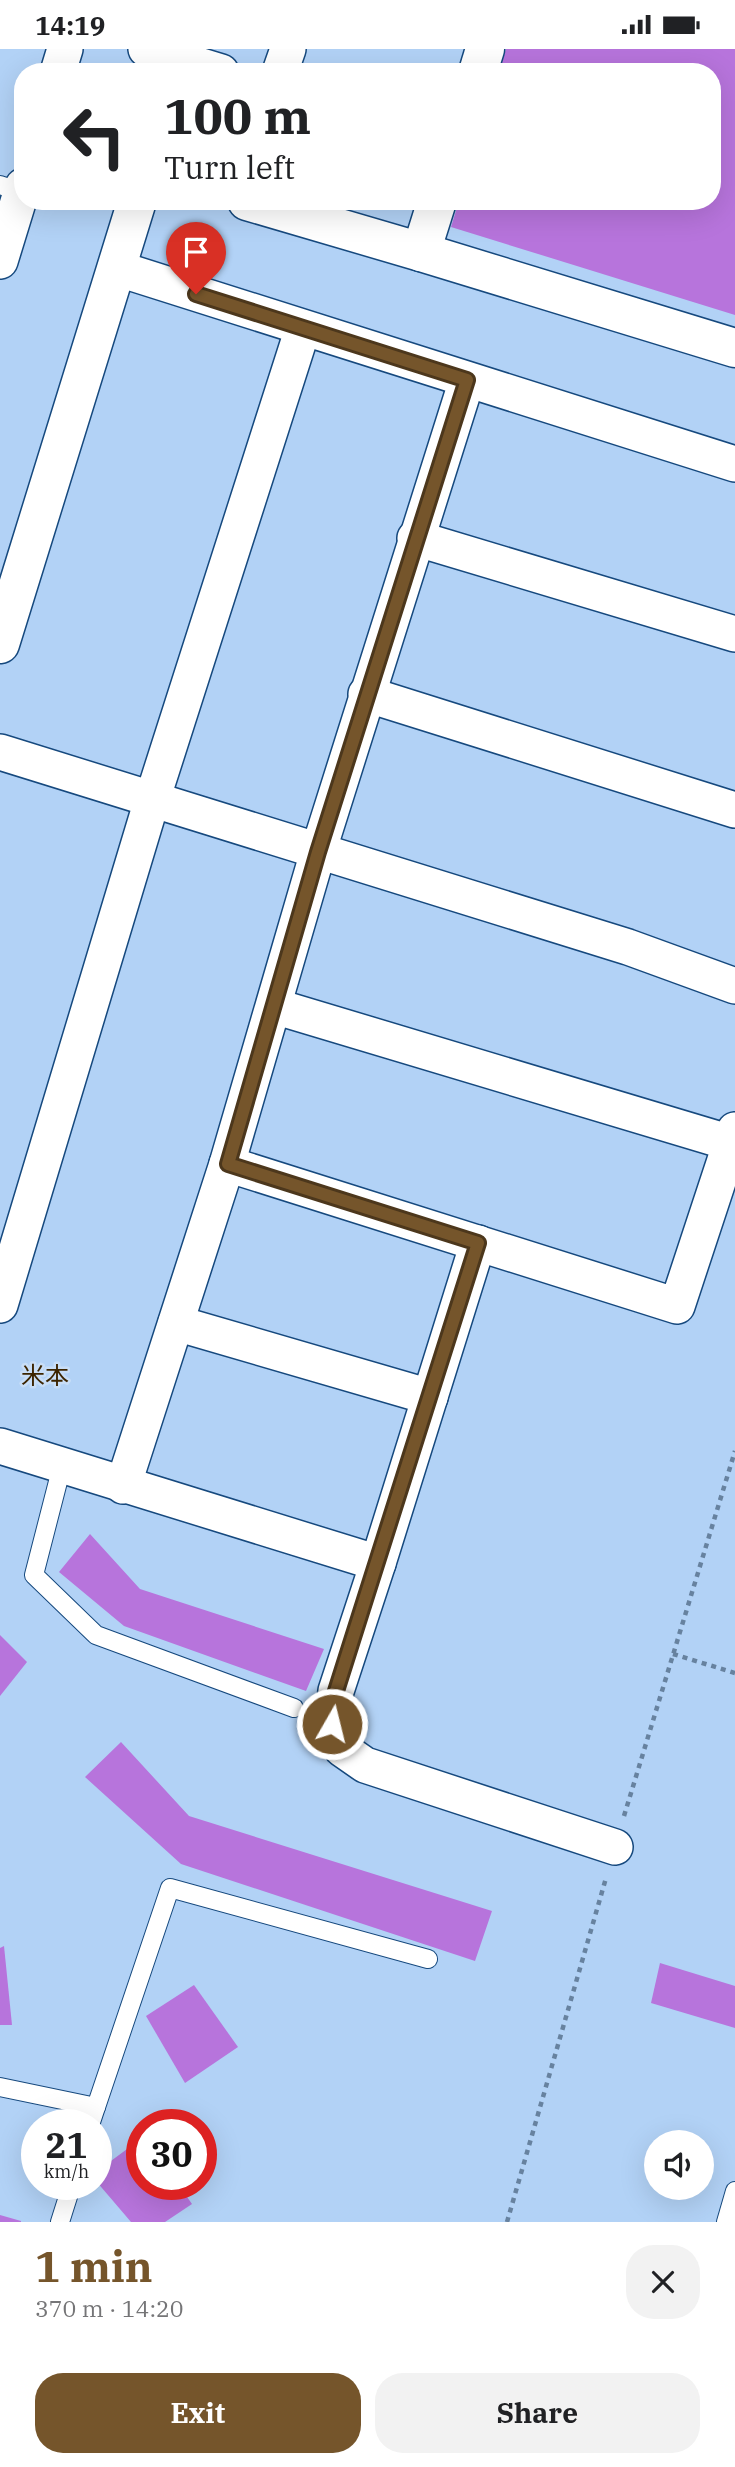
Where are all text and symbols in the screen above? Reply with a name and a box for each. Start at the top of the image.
text: 14:19 [35,8,105,42]
text: 100 m [164,84,311,147]
icon: left [49,91,140,182]
text: Turn left [164,146,295,188]
pin [166,222,226,294]
icon: arrive [177,233,215,271]
district label: 米本 [21,1359,69,1391]
position arrow [295,1687,369,1761]
speed limit sign: 30 [126,2109,217,2200]
text: 21 [45,2122,88,2168]
map controls [644,2130,714,2200]
button: sound [644,2130,714,2200]
text: km/h [44,2160,89,2183]
text: 1 min [35,2239,153,2294]
button: close [626,2245,700,2319]
text: 370 m · 14:20 [35,2293,184,2323]
button: Exit [35,2373,361,2453]
button: Share [375,2373,700,2453]

